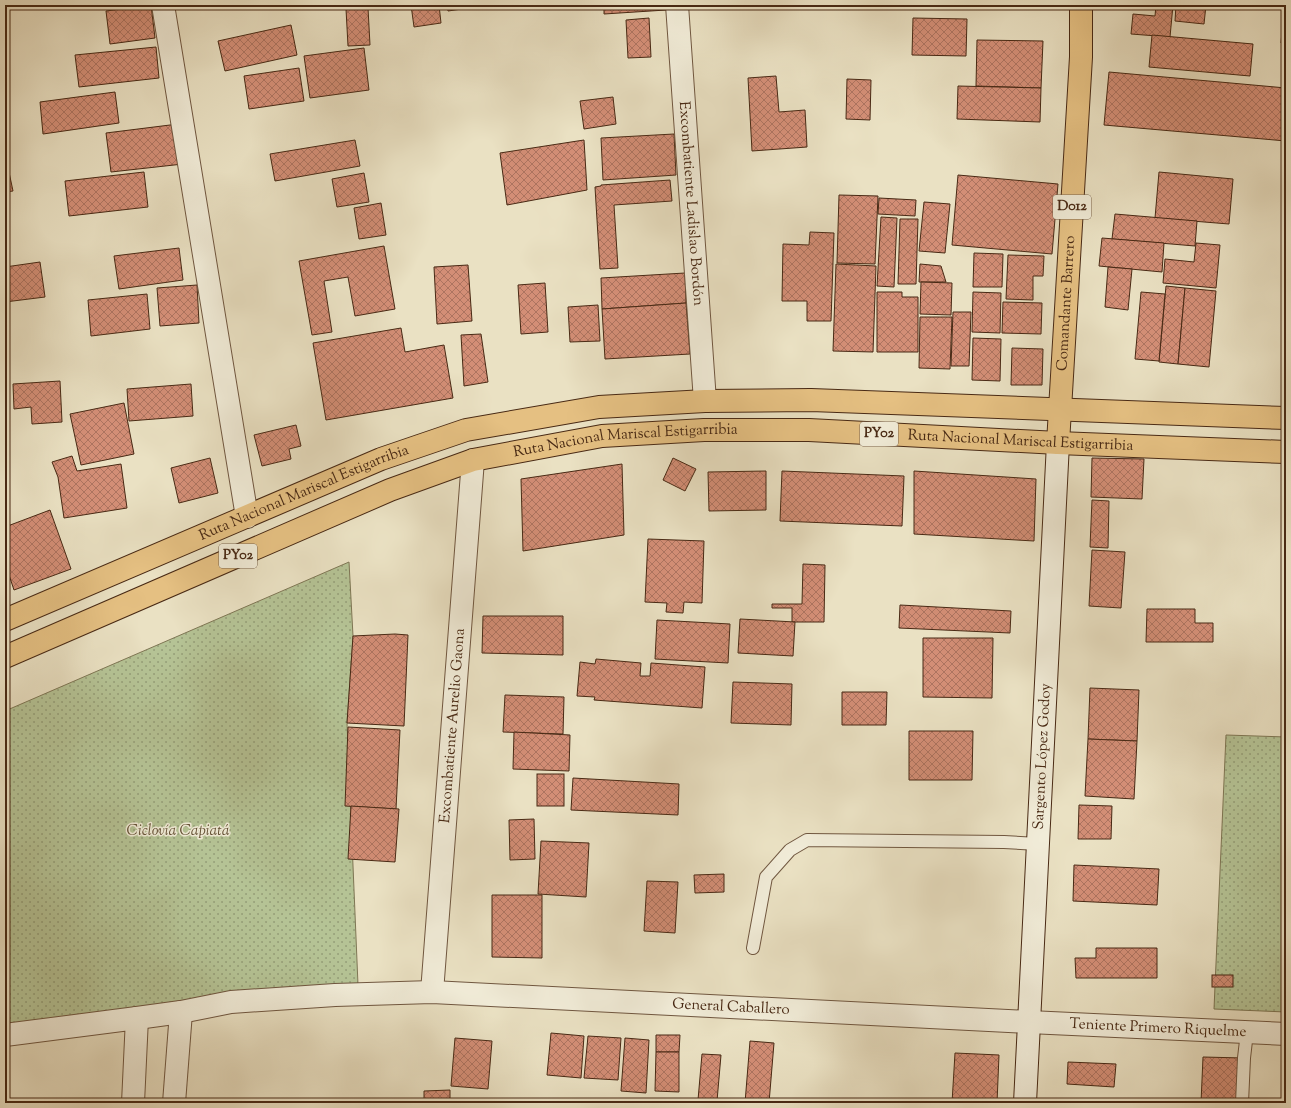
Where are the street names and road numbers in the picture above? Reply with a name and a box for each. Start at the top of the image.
street label: Excombatiente Ladislao Bordón [673,100,709,307]
road number: D012 [1053,195,1091,219]
street label: Comandante Barrero [1052,235,1081,372]
street label: Ruta Nacional Mariscal Estigarribia [512,420,738,463]
road number: PY02 [860,422,898,446]
street label: Ruta Nacional Mariscal Estigarribia [907,425,1134,456]
street label: Ruta Nacional Mariscal Estigarribia [196,440,412,546]
road number: PY02 [219,544,257,568]
street label: Excombatiente Aurelio Gaona [435,627,471,824]
street label: Sargento López Godoy [1028,682,1056,830]
street label: General Caballero [672,994,790,1020]
street label: Teniente Primero Riquelme [1069,1013,1247,1043]

